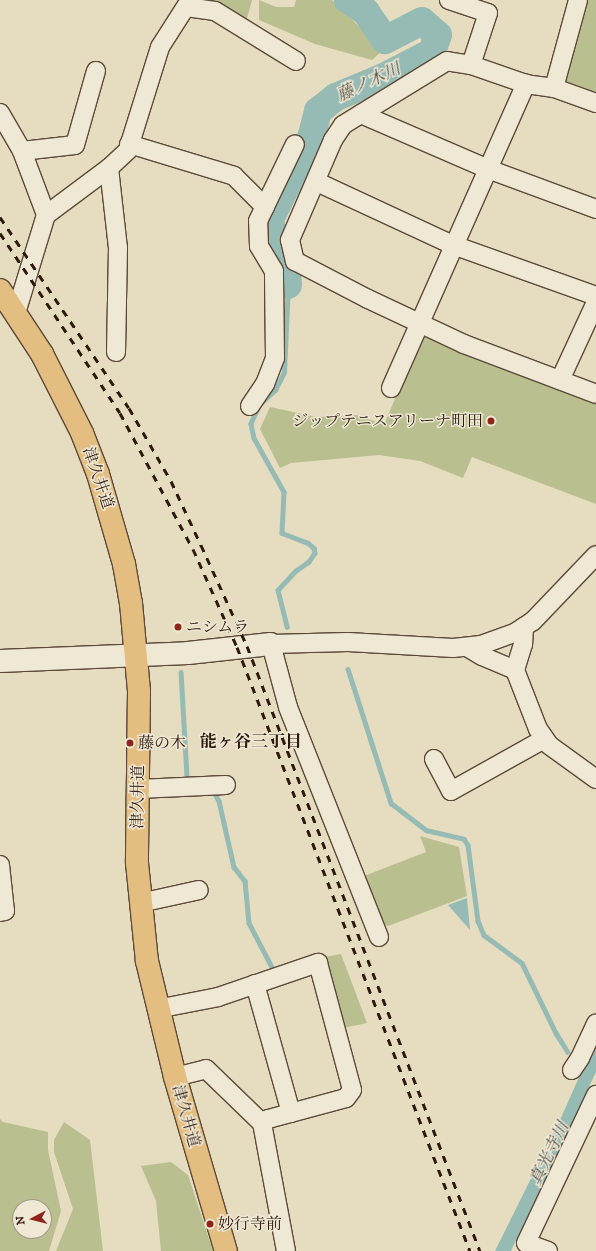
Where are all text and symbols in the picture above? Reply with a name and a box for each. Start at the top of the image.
water label: 藤ノ木川 [334,59,404,107]
place label: ジップテニスアリーナ町田 [291,411,483,431]
marker: ジップテニスアリーナ町田 [486,416,496,426]
street label: 津久井道 [79,445,117,511]
place label: ニシムラ [186,617,250,637]
marker: ニシムラ [173,622,183,632]
place label: 藤の木 [138,733,186,753]
district label: 能ヶ谷三丁目 [200,733,302,753]
marker: 藤の木 [125,738,135,748]
street label: 津久井道 [128,765,148,829]
street label: 津久井道 [168,1083,204,1149]
water label: 真光寺川 [526,1119,574,1189]
north arrow [12,1199,52,1239]
place label: 妙行寺前 [218,1214,282,1234]
text: N [14,1215,29,1226]
marker: 妙行寺前 [205,1219,215,1229]

